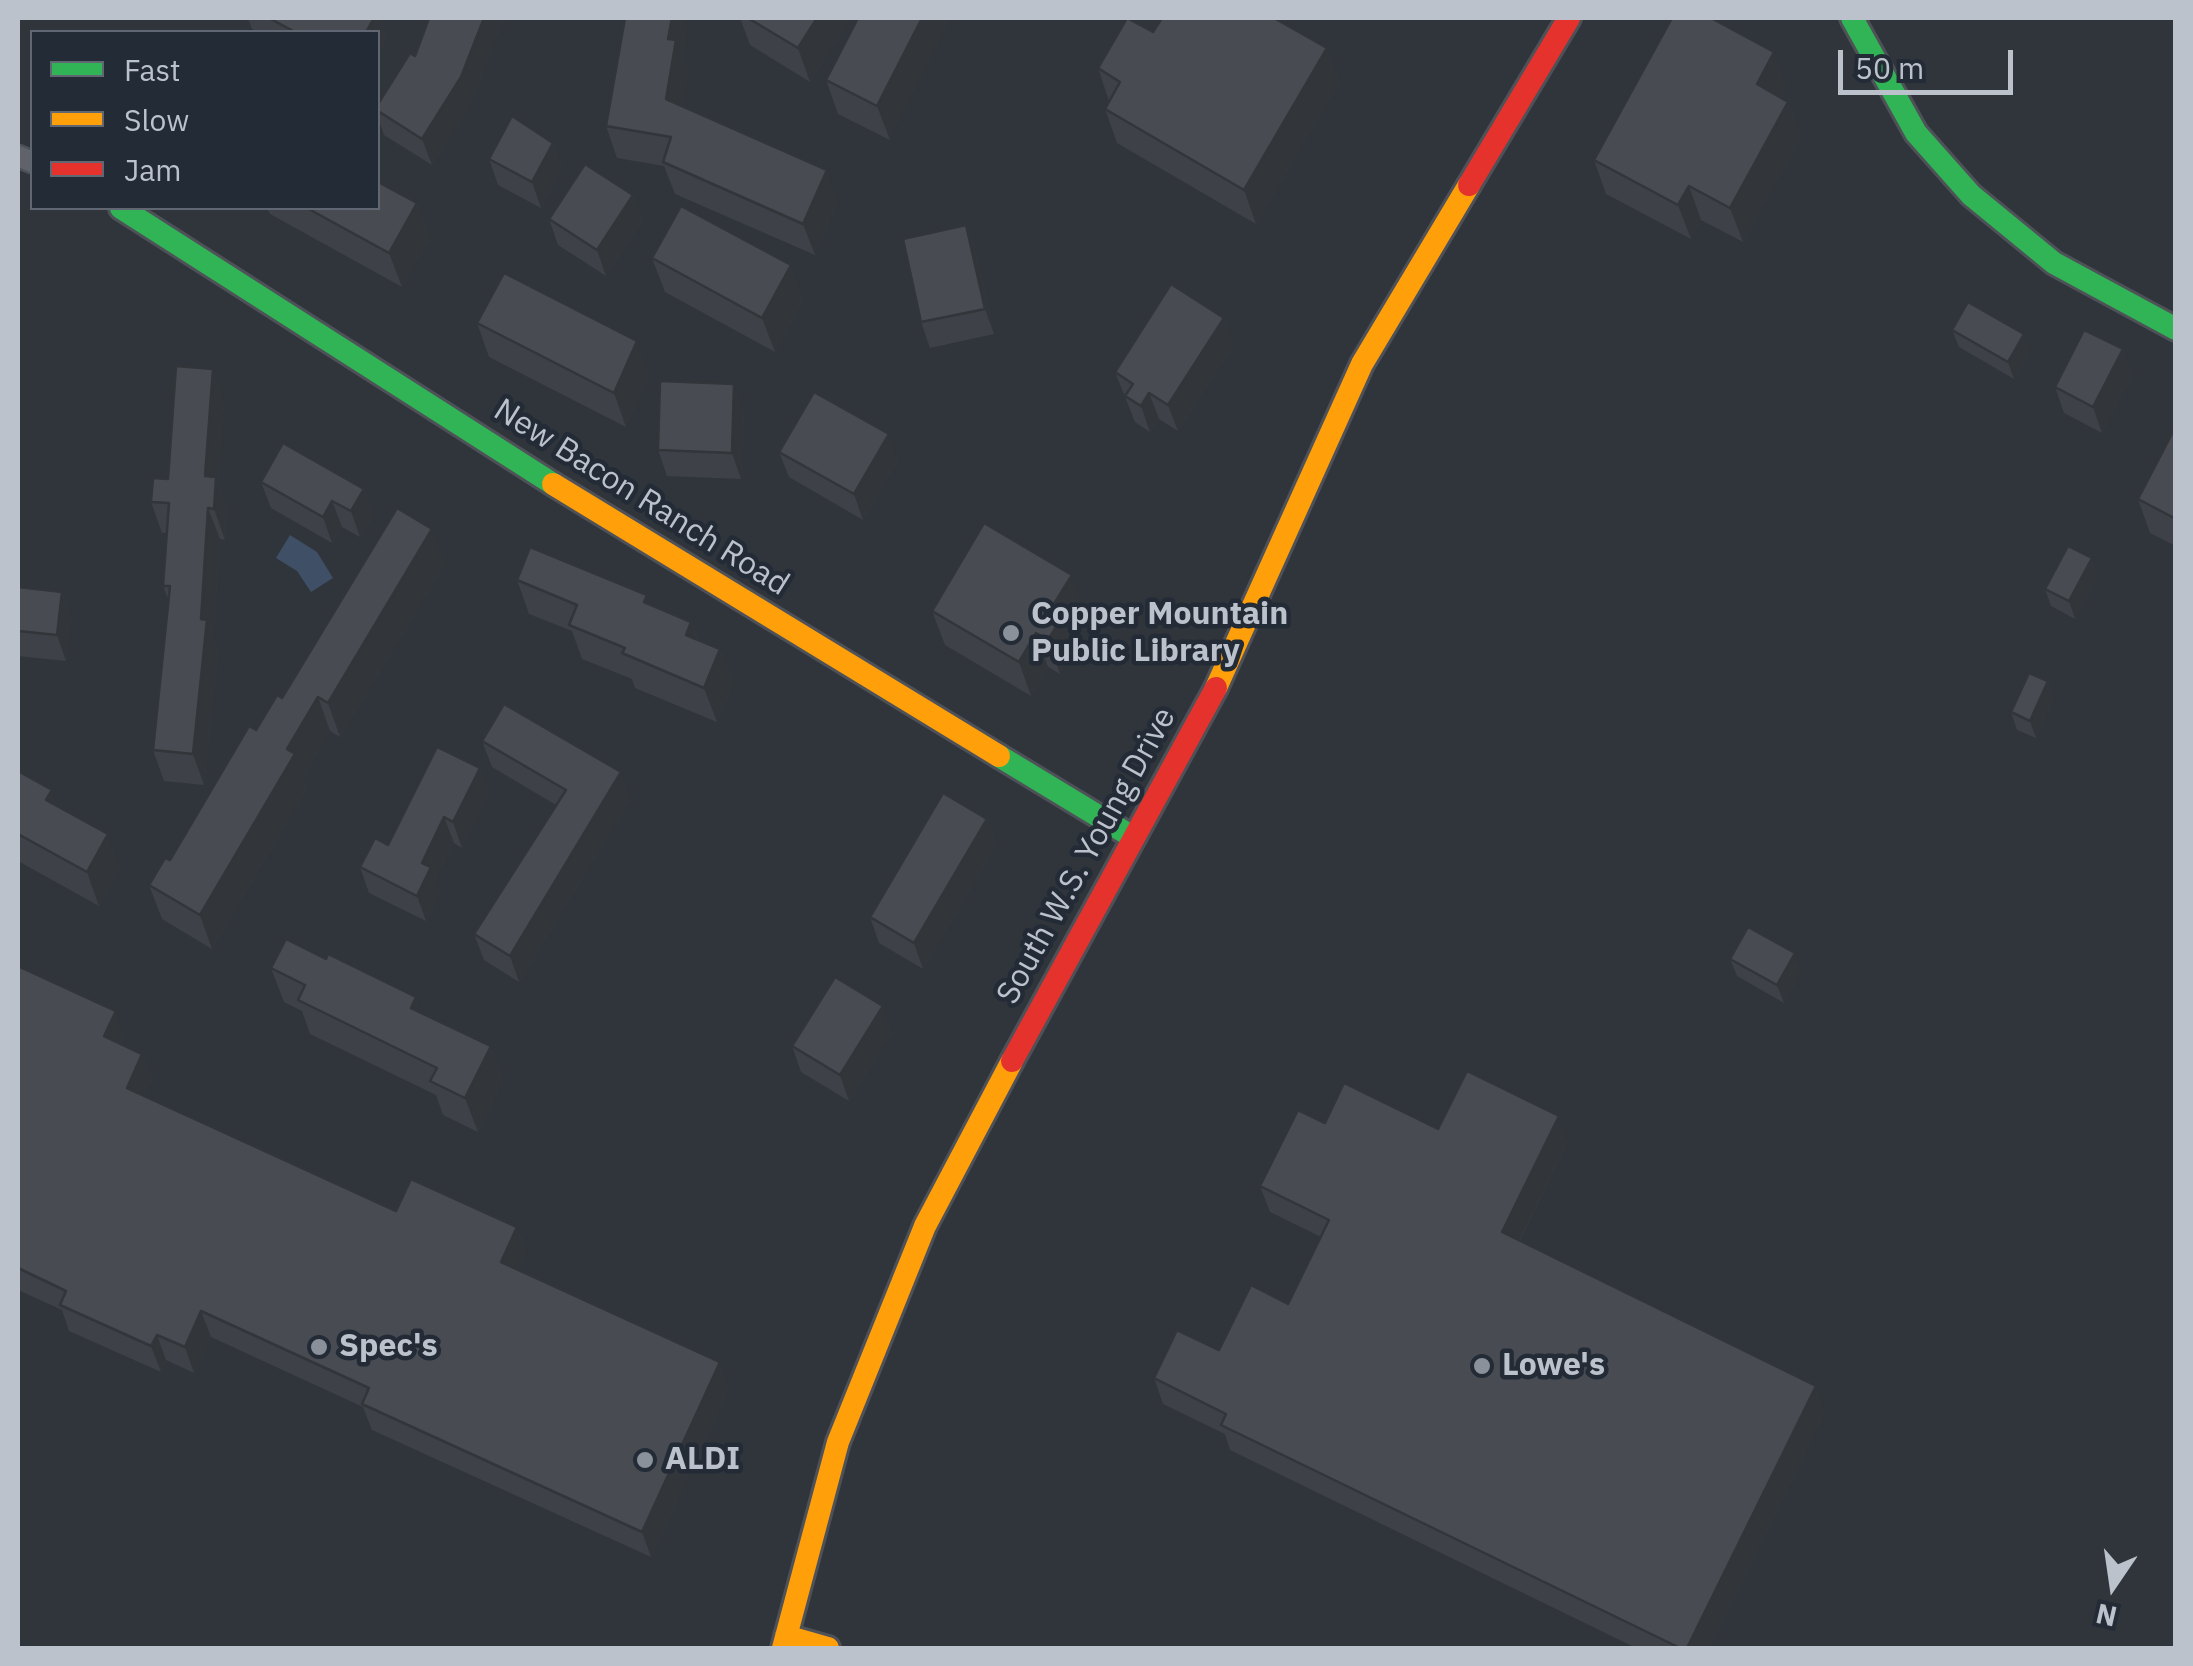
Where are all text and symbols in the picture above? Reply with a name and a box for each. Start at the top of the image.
legend [30,30,380,210]
scale bar [1843,30,2018,92]
text: 50 m [1855,48,1924,87]
text: Fast [124,50,181,89]
text: Slow [124,100,189,139]
text: Jam [124,150,182,189]
street label: New Bacon Ranch Road [486,391,796,605]
place label: Copper Mountain Public Library [1031,596,1288,671]
marker: Copper Mountain Public Library [1000,622,1022,644]
street label: South W.S. Young Drive [989,701,1185,1011]
place label: Spec's [339,1328,438,1366]
marker: Spec's [308,1336,330,1358]
place label: Lowe's [1502,1347,1605,1385]
marker: Lowe's [1471,1355,1493,1377]
place label: ALDI [665,1441,740,1479]
marker: ALDI [634,1449,656,1471]
north arrow [2063,1536,2163,1636]
text: N [2092,1595,2120,1636]

